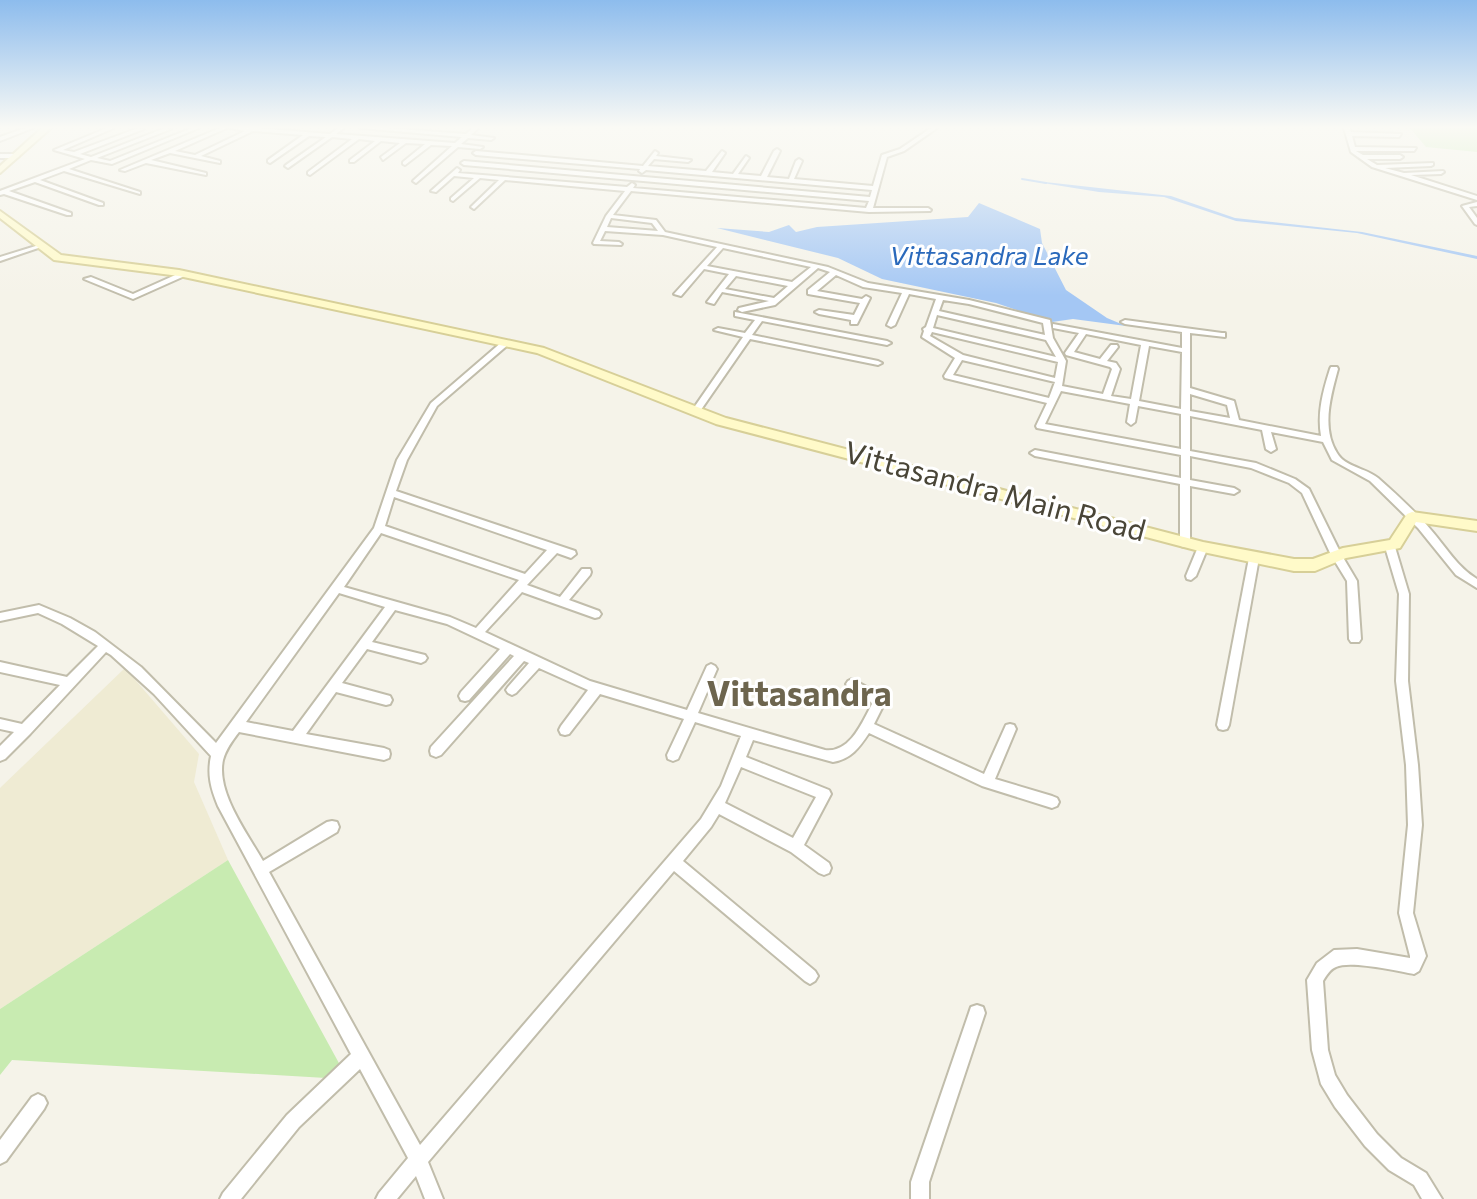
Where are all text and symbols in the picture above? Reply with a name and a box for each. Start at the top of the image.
water label: Vittasandra Lake [889,239,1089,270]
street label: Vittasandra Main Road [841,432,1150,548]
district label: Vittasandra [706,671,892,713]

